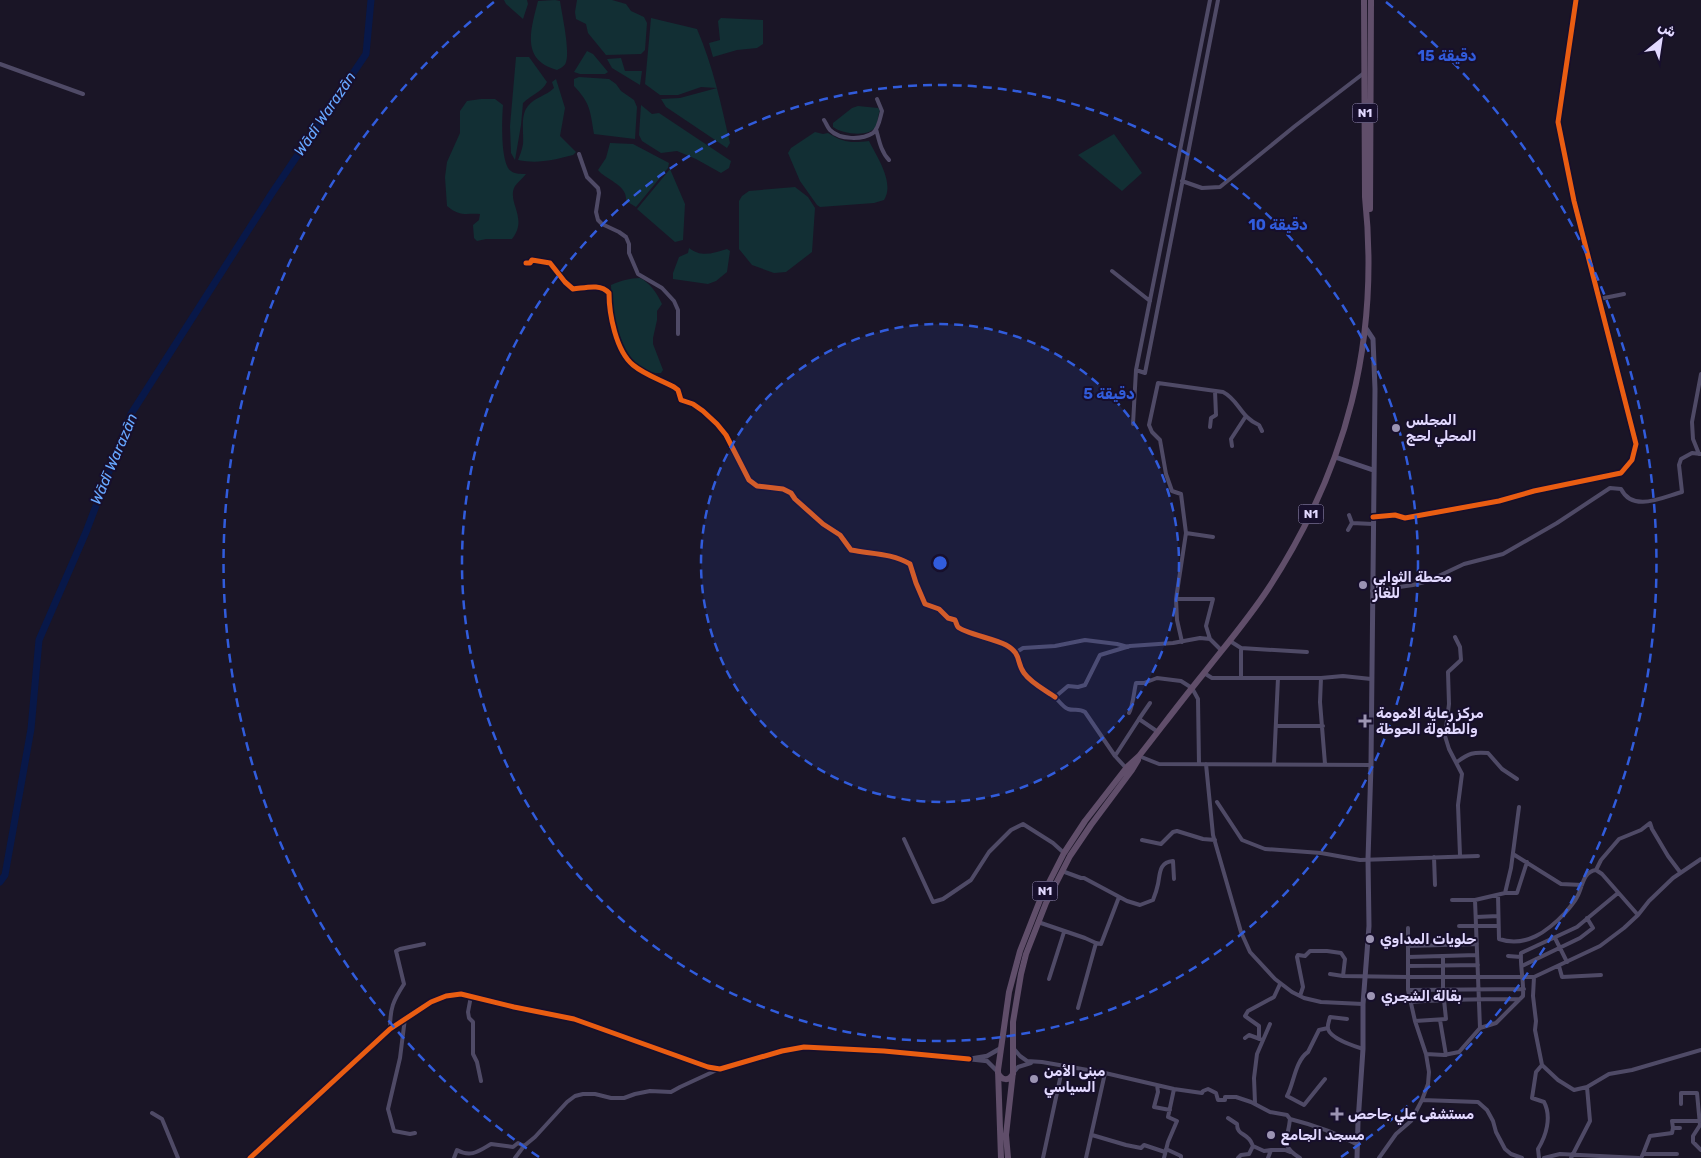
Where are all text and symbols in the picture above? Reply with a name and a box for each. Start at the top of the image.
north arrow [1636,15,1686,65]
text: ش [1655,17,1679,41]
text: 15 دقيقة [1418,47,1477,65]
water label: Wādī Warazān [290,69,360,159]
road number: N1 [1352,104,1378,122]
text: 10 دقيقة [1248,216,1308,234]
text: 5 دقيقة [1083,385,1135,403]
water label: Wādī Warazān [87,411,141,507]
place label: المجلس المحلي لحج [1406,412,1476,447]
marker: المجلس المحلي لحج [1390,422,1402,434]
road number: N1 [1298,504,1324,524]
centre of rings [931,554,949,572]
place label: محطة الثوابي للغاز [1372,569,1452,602]
marker: محطة الثوابي للغاز [1357,579,1369,591]
place label: مركز رعاية الامومة والطفولة الحوطة [1376,705,1484,738]
marker: مركز رعاية الامومة والطفولة الحوطة [1358,714,1372,728]
road number: N1 [1032,881,1058,900]
place label: حلويات المداوي [1380,931,1476,949]
marker: حلويات المداوي [1364,933,1376,945]
place label: بقالة الشجري [1381,988,1462,1006]
marker: بقالة الشجري [1365,990,1377,1002]
place label: مبنى الأمن السياسي [1044,1063,1105,1098]
marker: مبنى الأمن السياسي [1028,1073,1040,1085]
place label: مستشفى علي جاحص [1348,1106,1474,1125]
marker: مستشفى علي جاحص [1330,1107,1344,1121]
place label: مسجد الجامع [1281,1127,1365,1146]
marker: مسجد الجامع [1265,1129,1277,1141]

